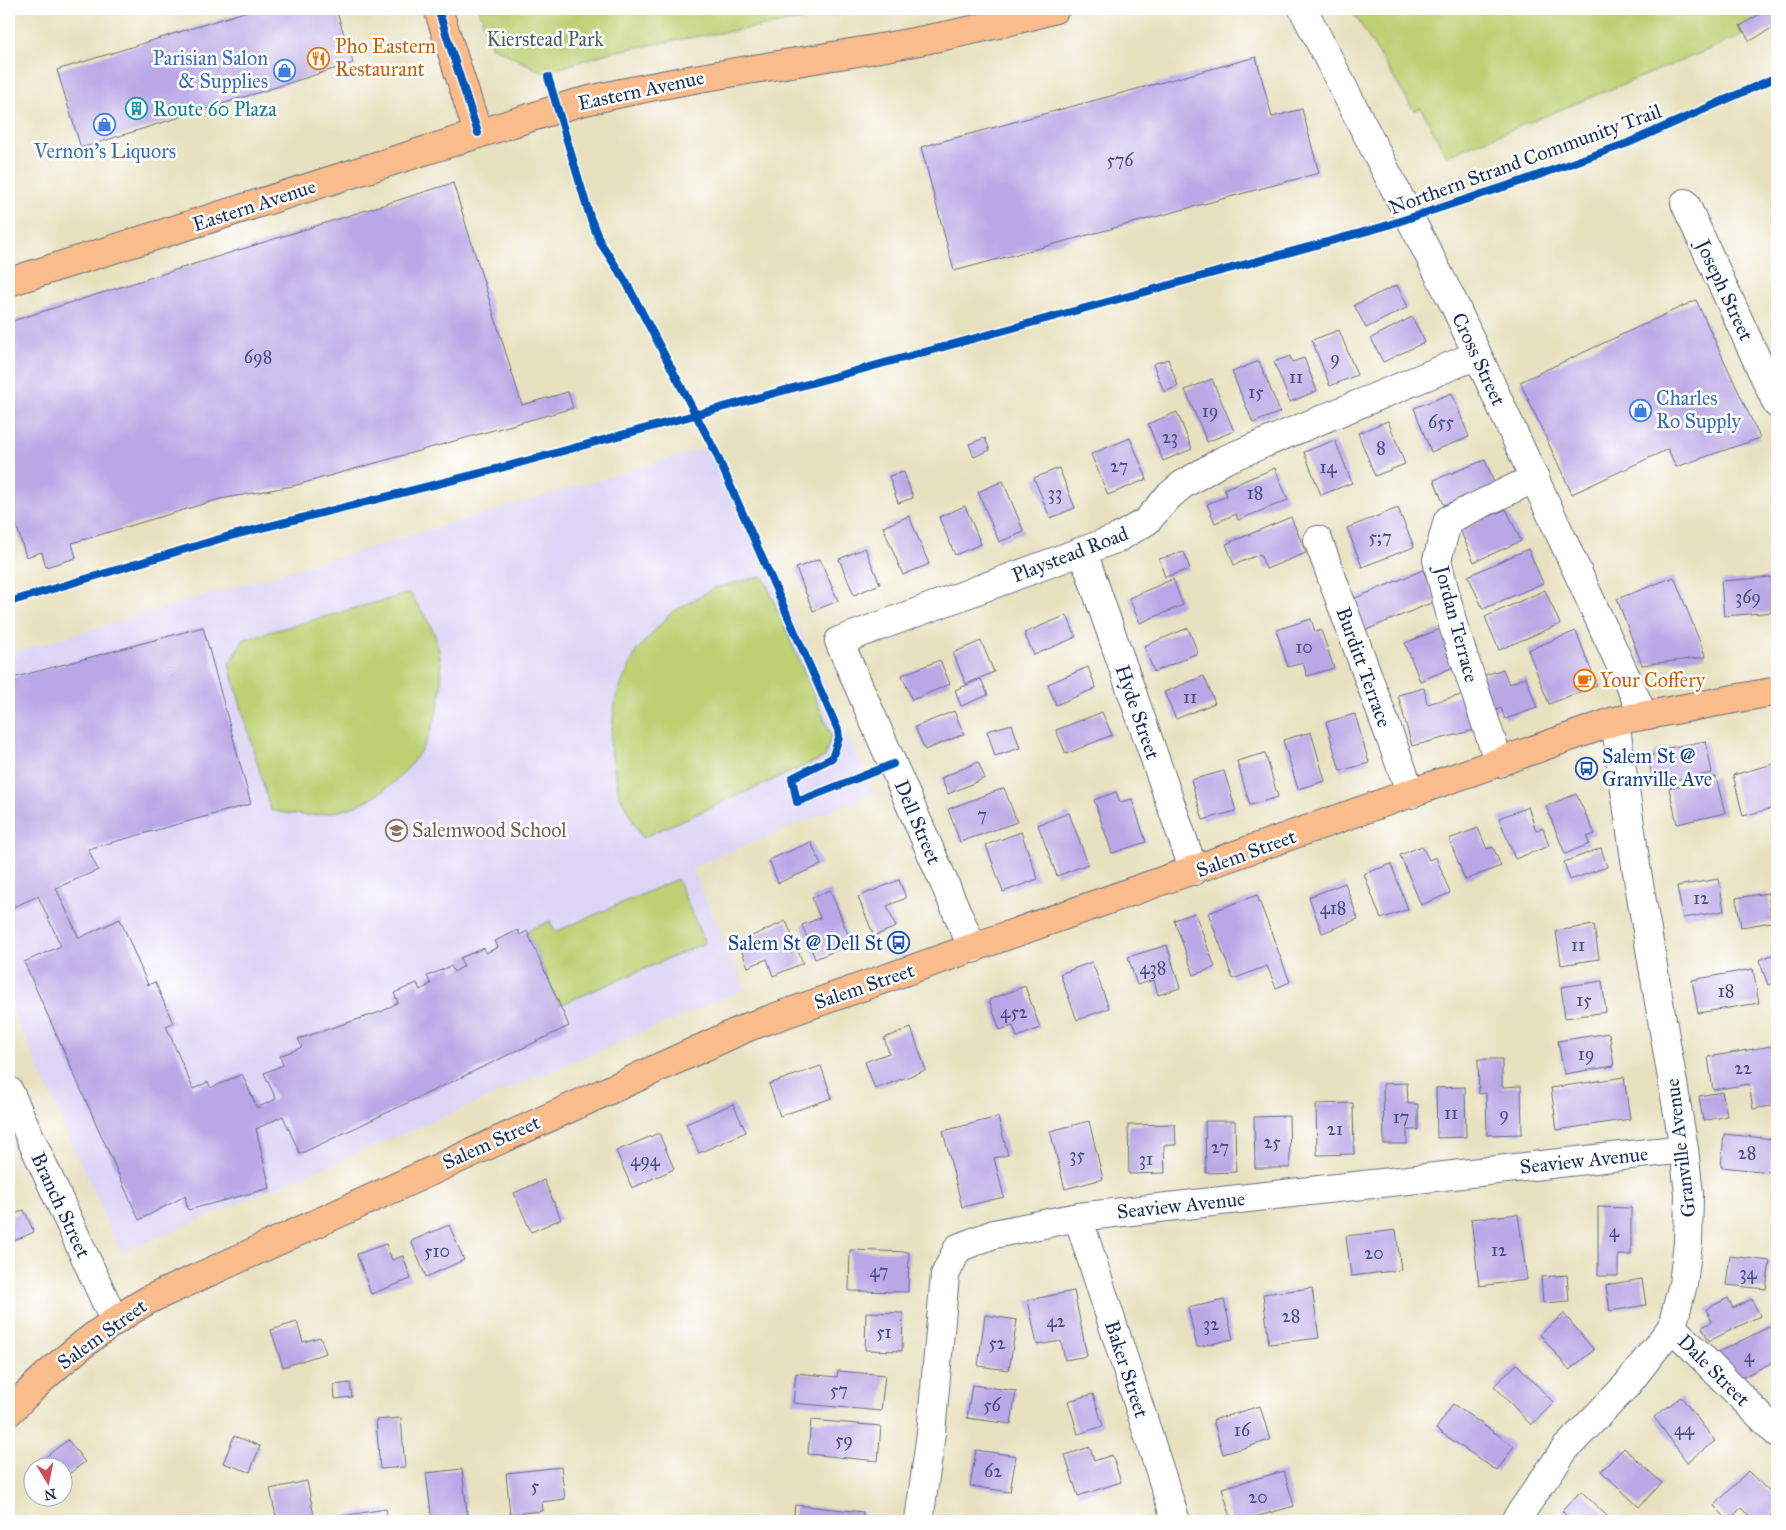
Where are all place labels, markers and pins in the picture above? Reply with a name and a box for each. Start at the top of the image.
place label: Pho Eastern Restaurant [335,34,436,81]
place label: Parisian Salon & Supplies [153,46,268,93]
restaurant icon: Pho Eastern Restaurant [307,46,331,70]
shop icon: Parisian Salon & Supplies [272,58,296,82]
building icon: Route 60 Plaza [125,97,149,121]
place label: Route 60 Plaza [153,97,277,121]
shop icon: Vernon's Liquors [93,113,117,137]
place label: Vernon's Liquors [33,139,176,164]
place label: Charles Ro Supply [1656,386,1742,433]
shop icon: Charles Ro Supply [1628,398,1652,422]
cafe icon: Your Coffery [1572,668,1596,692]
place label: Your Coffery [1600,668,1706,692]
place label: Salem St @ Granville Ave [1602,744,1712,791]
bus stop icon: Salem St @ Granville Ave [1574,756,1598,780]
school or university icon: Salemwood School [384,818,408,842]
place label: Salemwood School [412,818,567,842]
place label: Salem St @ Dell St [728,931,883,955]
bus stop icon: Salem St @ Dell St [887,931,911,955]

